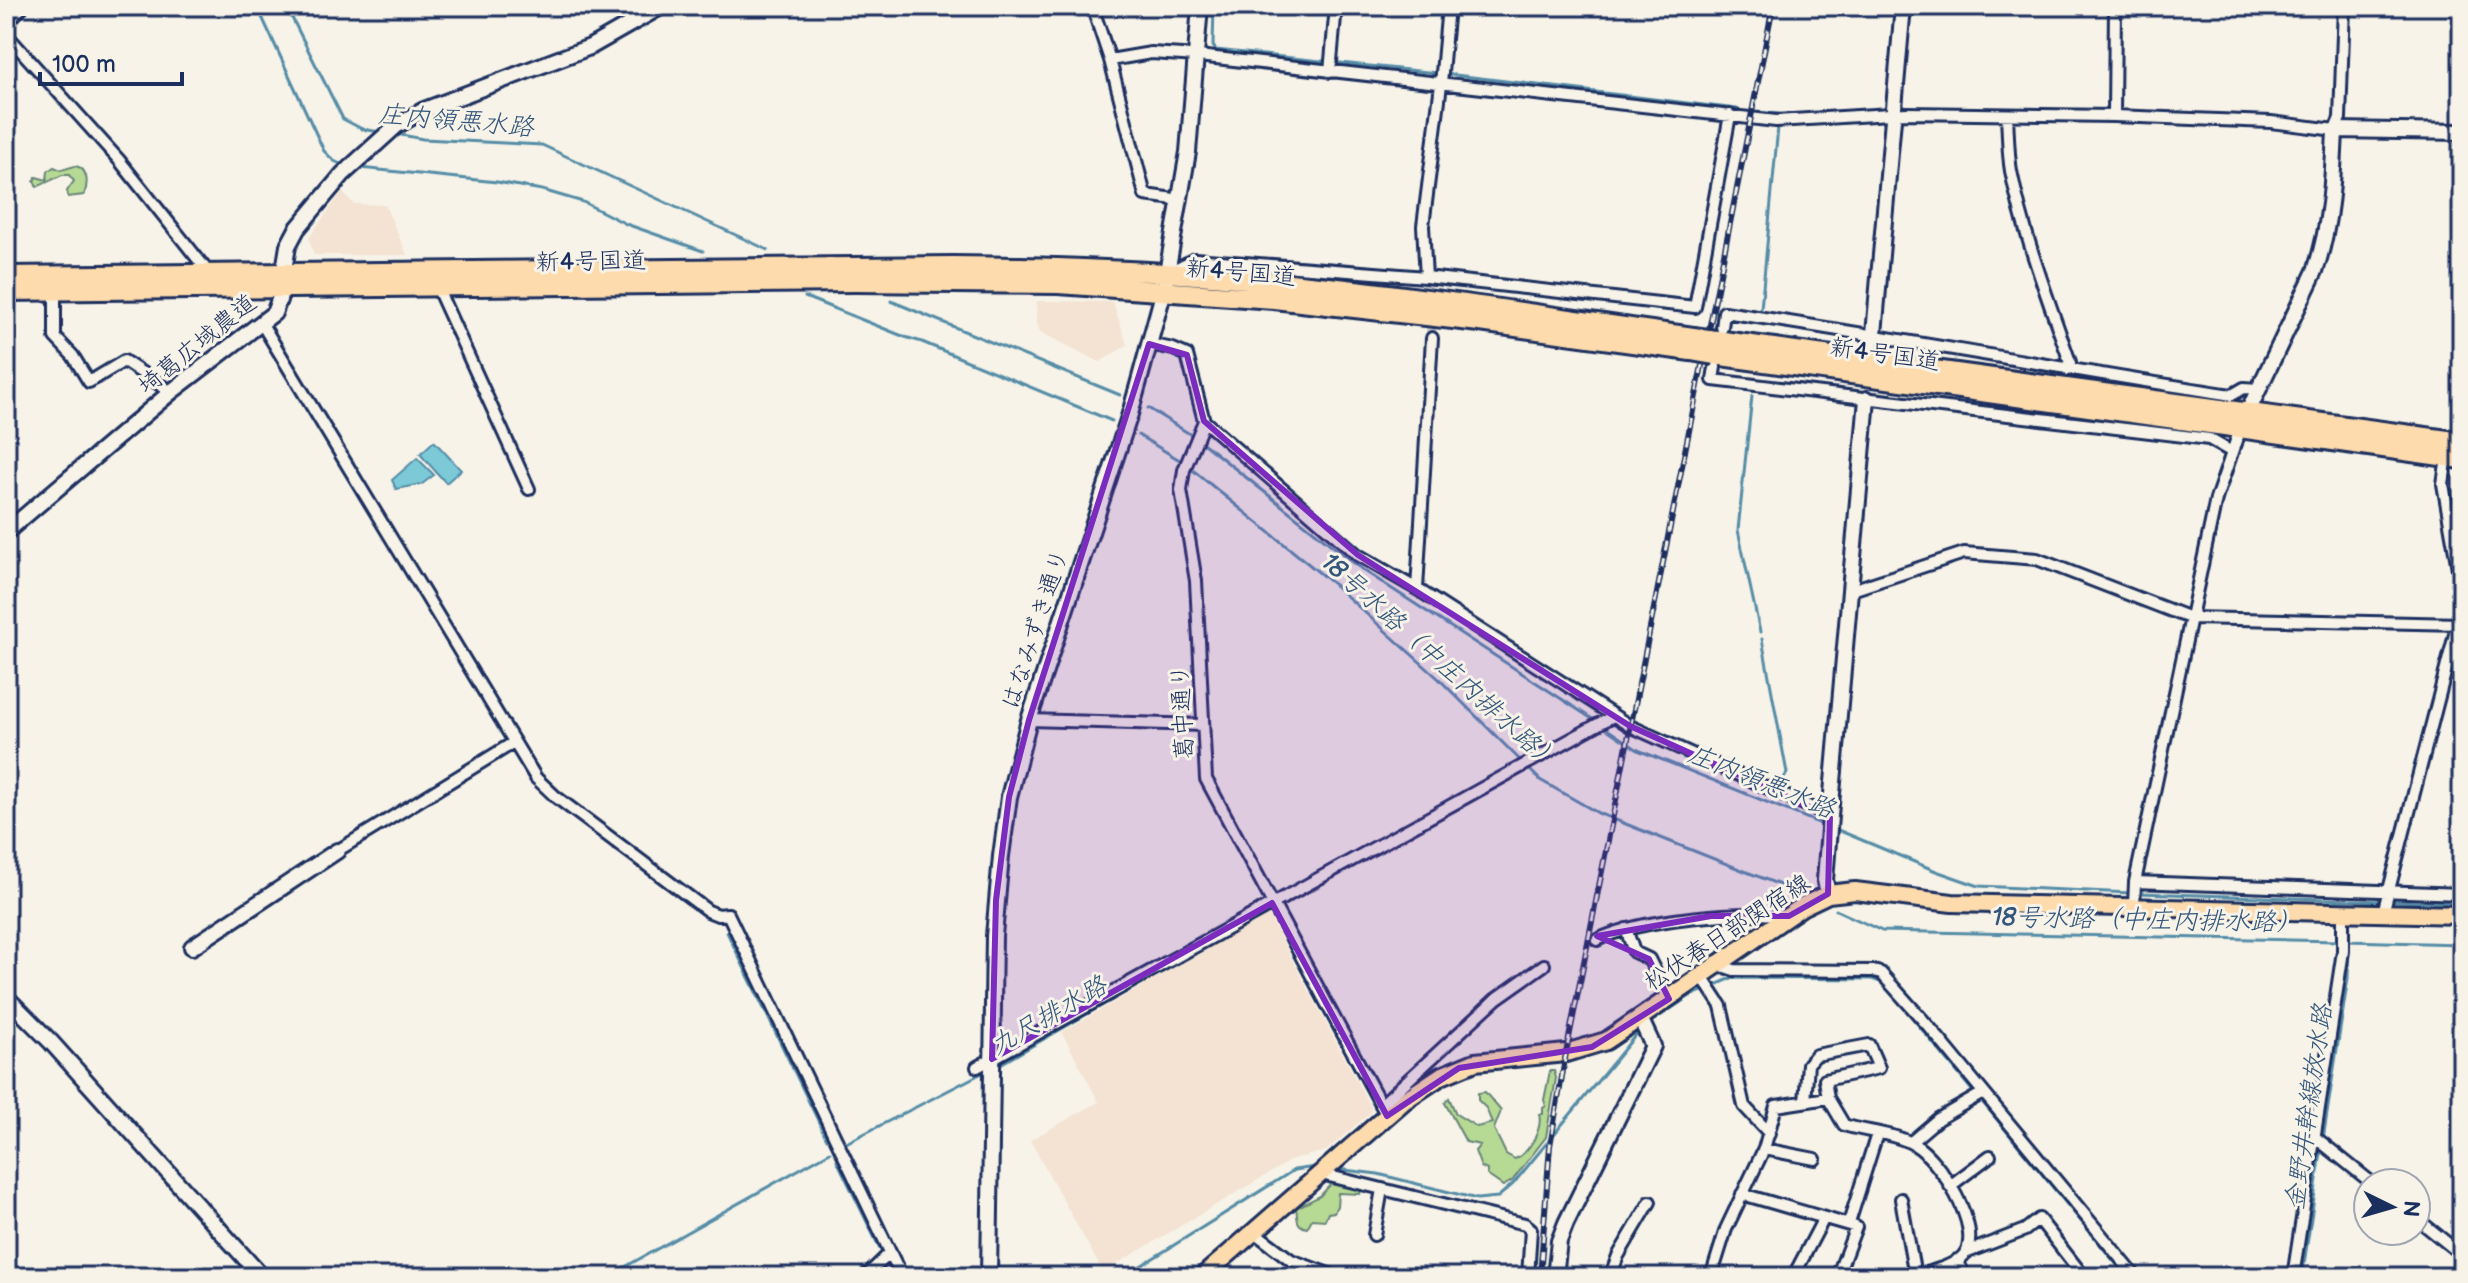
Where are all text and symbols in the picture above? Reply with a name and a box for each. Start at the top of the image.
scale bar [40,36,182,86]
text: 100 m [52,50,116,79]
water label: 庄内領悪水路 [377,99,537,144]
street label: 新4号国道 [535,246,647,277]
street label: 新4号国道 [1185,253,1297,292]
street label: 埼葛広域農道 [132,288,262,401]
street label: 新4号国道 [1828,332,1942,377]
street label: はなみずき通り [996,545,1075,713]
water label: 18号水路（中庄内排水路） [1314,547,1566,777]
street label: 葛中通り [1166,663,1199,761]
water label: 庄内領悪水路 [1683,739,1841,827]
street label: 松伏春日部関宿線 [1639,868,1816,997]
water label: 18号水路（中庄内排水路） [1992,902,2302,939]
water label: 九尺排水路 [985,969,1115,1062]
water label: 金野井幹線放水路 [2280,1000,2340,1212]
north arrow [2352,1167,2432,1247]
text: N [2396,1199,2425,1218]

